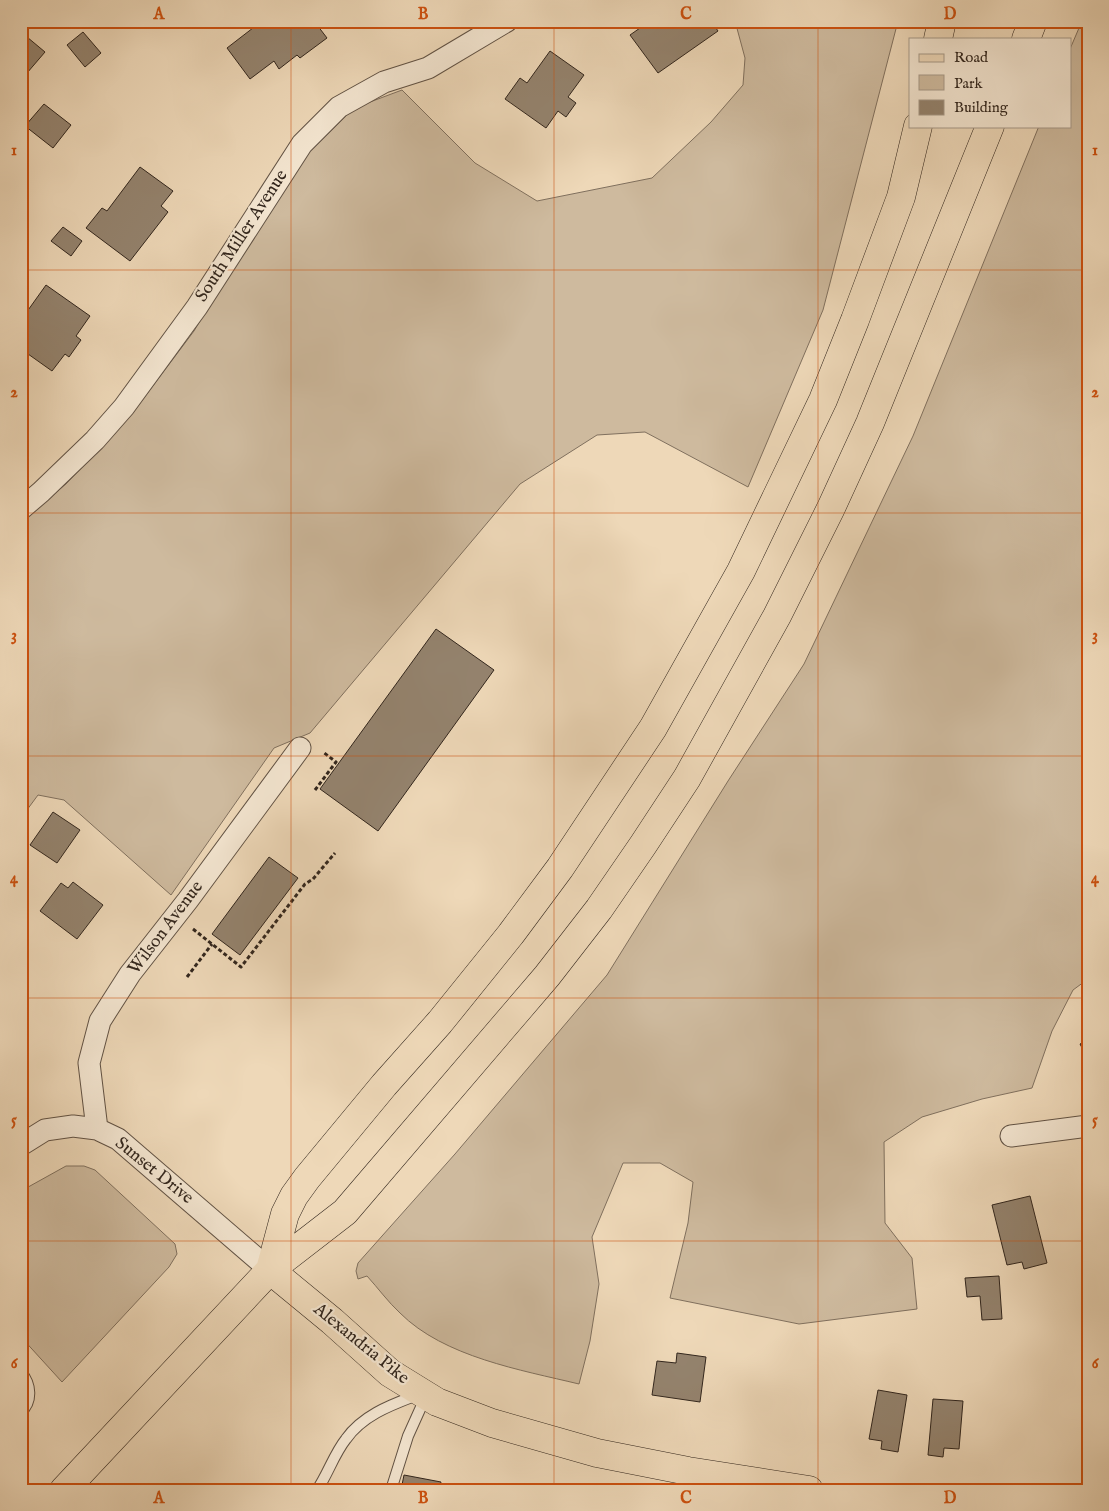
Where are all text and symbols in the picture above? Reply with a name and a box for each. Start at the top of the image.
text: A [153,5,166,25]
text: B [418,5,429,25]
text: C [680,5,692,25]
text: D [944,5,957,25]
legend [909,38,1072,128]
text: Road [954,48,989,67]
text: Park [954,74,984,93]
text: Building [954,98,1009,117]
text: 1 [11,141,17,161]
text: 1 [1092,141,1098,161]
street label: South Miller Avenue [191,165,293,307]
text: 2 [10,383,18,403]
text: 2 [1091,383,1099,403]
text: 3 [11,626,17,646]
text: 3 [1092,626,1098,646]
text: 4 [10,869,19,889]
text: 4 [1091,869,1100,889]
street label: Wilson Avenue [123,877,209,979]
text: 5 [11,1111,17,1131]
text: 5 [1092,1111,1098,1131]
street label: Sunset Drive [110,1132,198,1210]
street label: Alexandria Pike [307,1298,414,1390]
text: 6 [11,1354,19,1374]
text: 6 [1092,1354,1100,1374]
text: A [153,1489,166,1509]
text: B [418,1489,429,1509]
text: C [680,1489,692,1509]
text: D [944,1489,957,1509]

